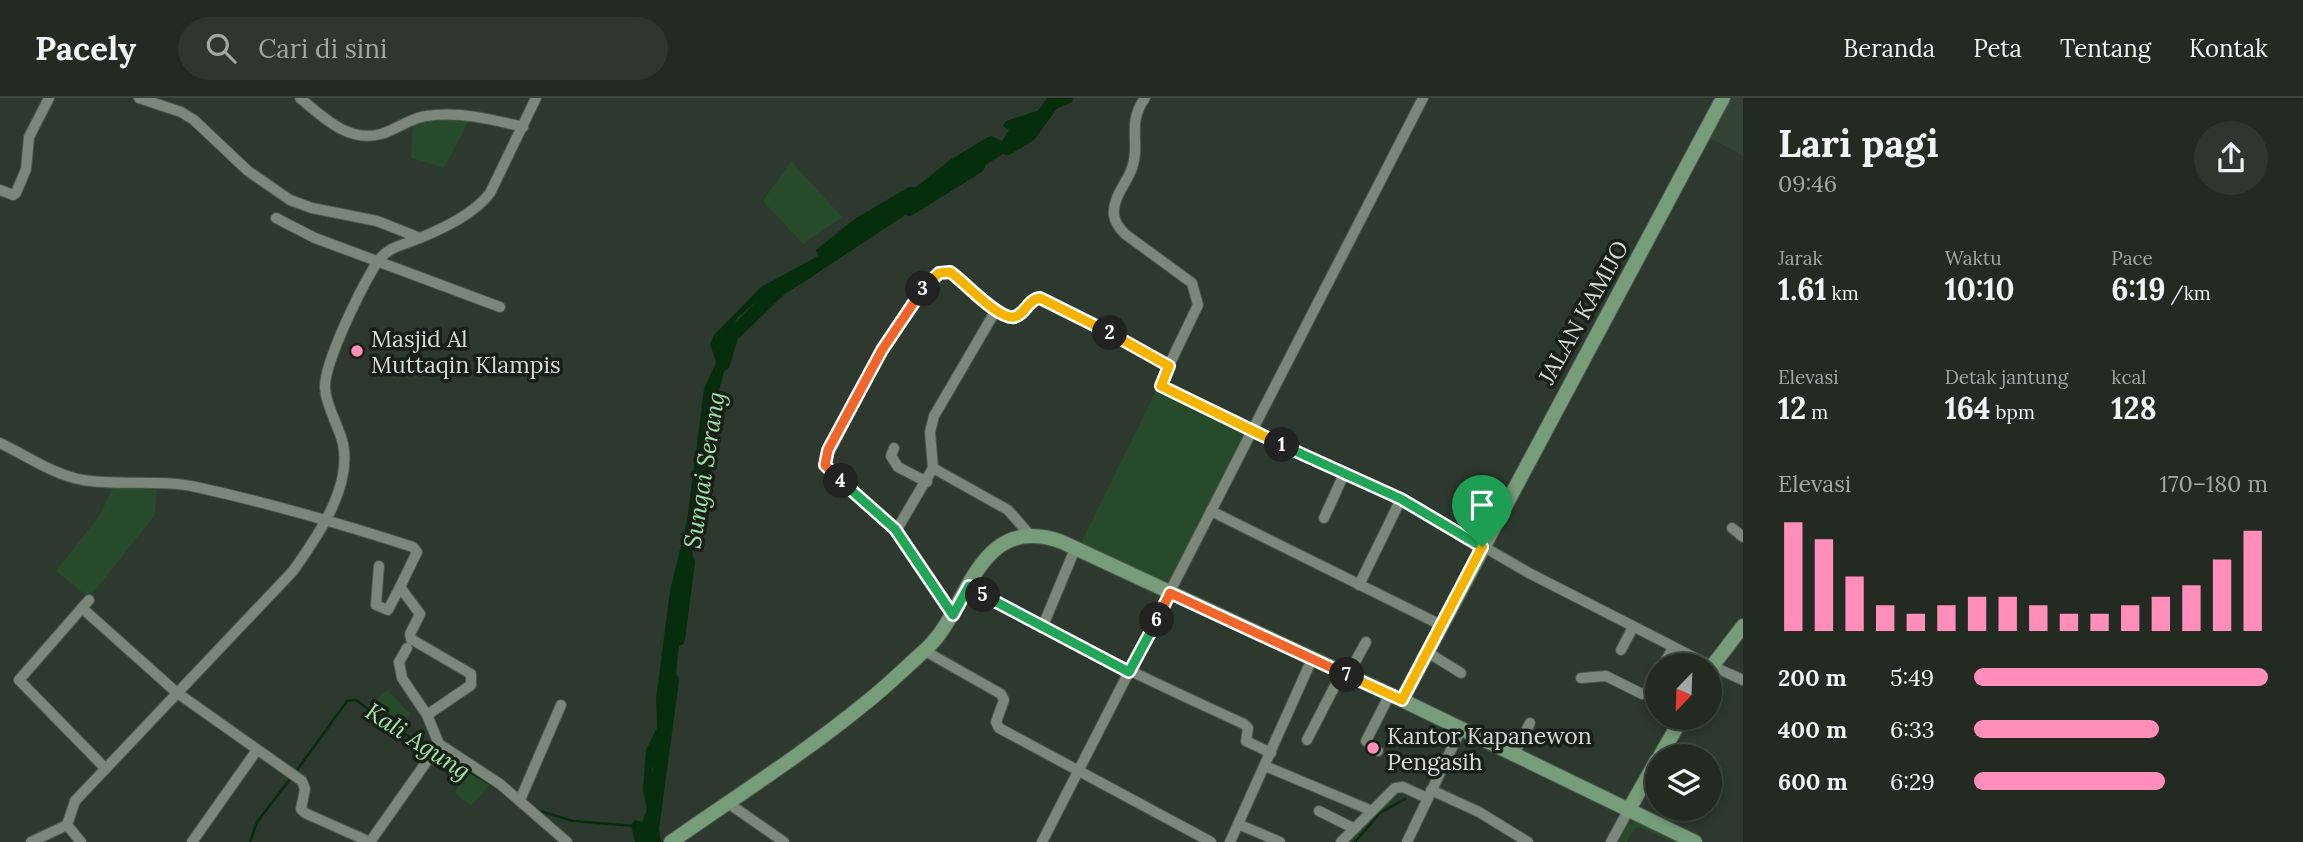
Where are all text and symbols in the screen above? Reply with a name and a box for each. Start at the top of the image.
search box [178,17,668,80]
text: Pacely [35,27,136,69]
icon: search [202,29,240,67]
text: Cari di sini [258,32,387,65]
text: Beranda [1843,33,1935,64]
text: Peta [1973,33,2022,64]
text: Tentang [2060,33,2151,64]
text: Kontak [2189,33,2268,64]
text: Lari pagi [1778,119,1939,167]
button: share [2194,121,2268,195]
text: 09:46 [1778,169,1837,198]
street label: JALAN KAMIJO [1531,235,1634,390]
text: Jarak [1778,246,1823,270]
text: Waktu [1945,246,2002,270]
text: Pace [2111,246,2153,270]
text: 1.61 [1778,270,1827,308]
text: 10:10 [1945,270,2015,308]
text: 6:19 [2111,270,2166,308]
pin: 3 [906,272,940,306]
text: 3 [917,276,928,300]
text: km [1827,281,1859,305]
text: /km [2166,281,2211,305]
pin: 2 [1092,316,1128,350]
text: 2 [1104,320,1115,344]
place label: Masjid Al Muttaqin Klampis [371,324,561,379]
marker: Masjid Al Muttaqin Klampis [349,343,365,359]
text: Elevasi [1778,365,1839,389]
text: Detak jantung [1945,365,2068,389]
text: kcal [2111,365,2146,389]
water label: Sungai Serang [676,389,732,551]
text: 12 [1778,389,1806,427]
text: 164 [1945,389,1991,427]
text: 128 [2111,389,2157,427]
text: m [1806,400,1828,424]
text: bpm [1991,400,2035,424]
pin: 1 [1264,428,1300,462]
text: 1 [1278,432,1285,456]
pin: 4 [824,464,858,498]
text: 4 [835,468,846,492]
text: Elevasi [1778,469,1851,498]
text: 170–180 m [2160,469,2268,498]
pin [1452,475,1512,547]
icon: arrive [1463,486,1501,524]
pin: 5 [965,578,1000,612]
text: 5 [977,582,988,606]
pin: 6 [1140,602,1174,638]
text: 6 [1151,607,1162,631]
north arrow [1645,653,1722,730]
map controls [1645,653,1722,821]
pin: 7 [1330,658,1364,692]
text: 7 [1342,662,1351,686]
text: 200 m [1778,663,1847,692]
text: 5:49 [1890,663,1934,692]
water label: Kali Agung [360,696,476,786]
text: 400 m [1778,715,1847,744]
text: 6:33 [1890,715,1935,744]
place label: Kantor Kapanewon Pengasih [1387,721,1592,776]
marker: Kantor Kapanewon Pengasih [1365,740,1381,756]
button: layers [1645,744,1722,821]
text: 600 m [1778,767,1848,796]
text: 6:29 [1890,767,1935,796]

